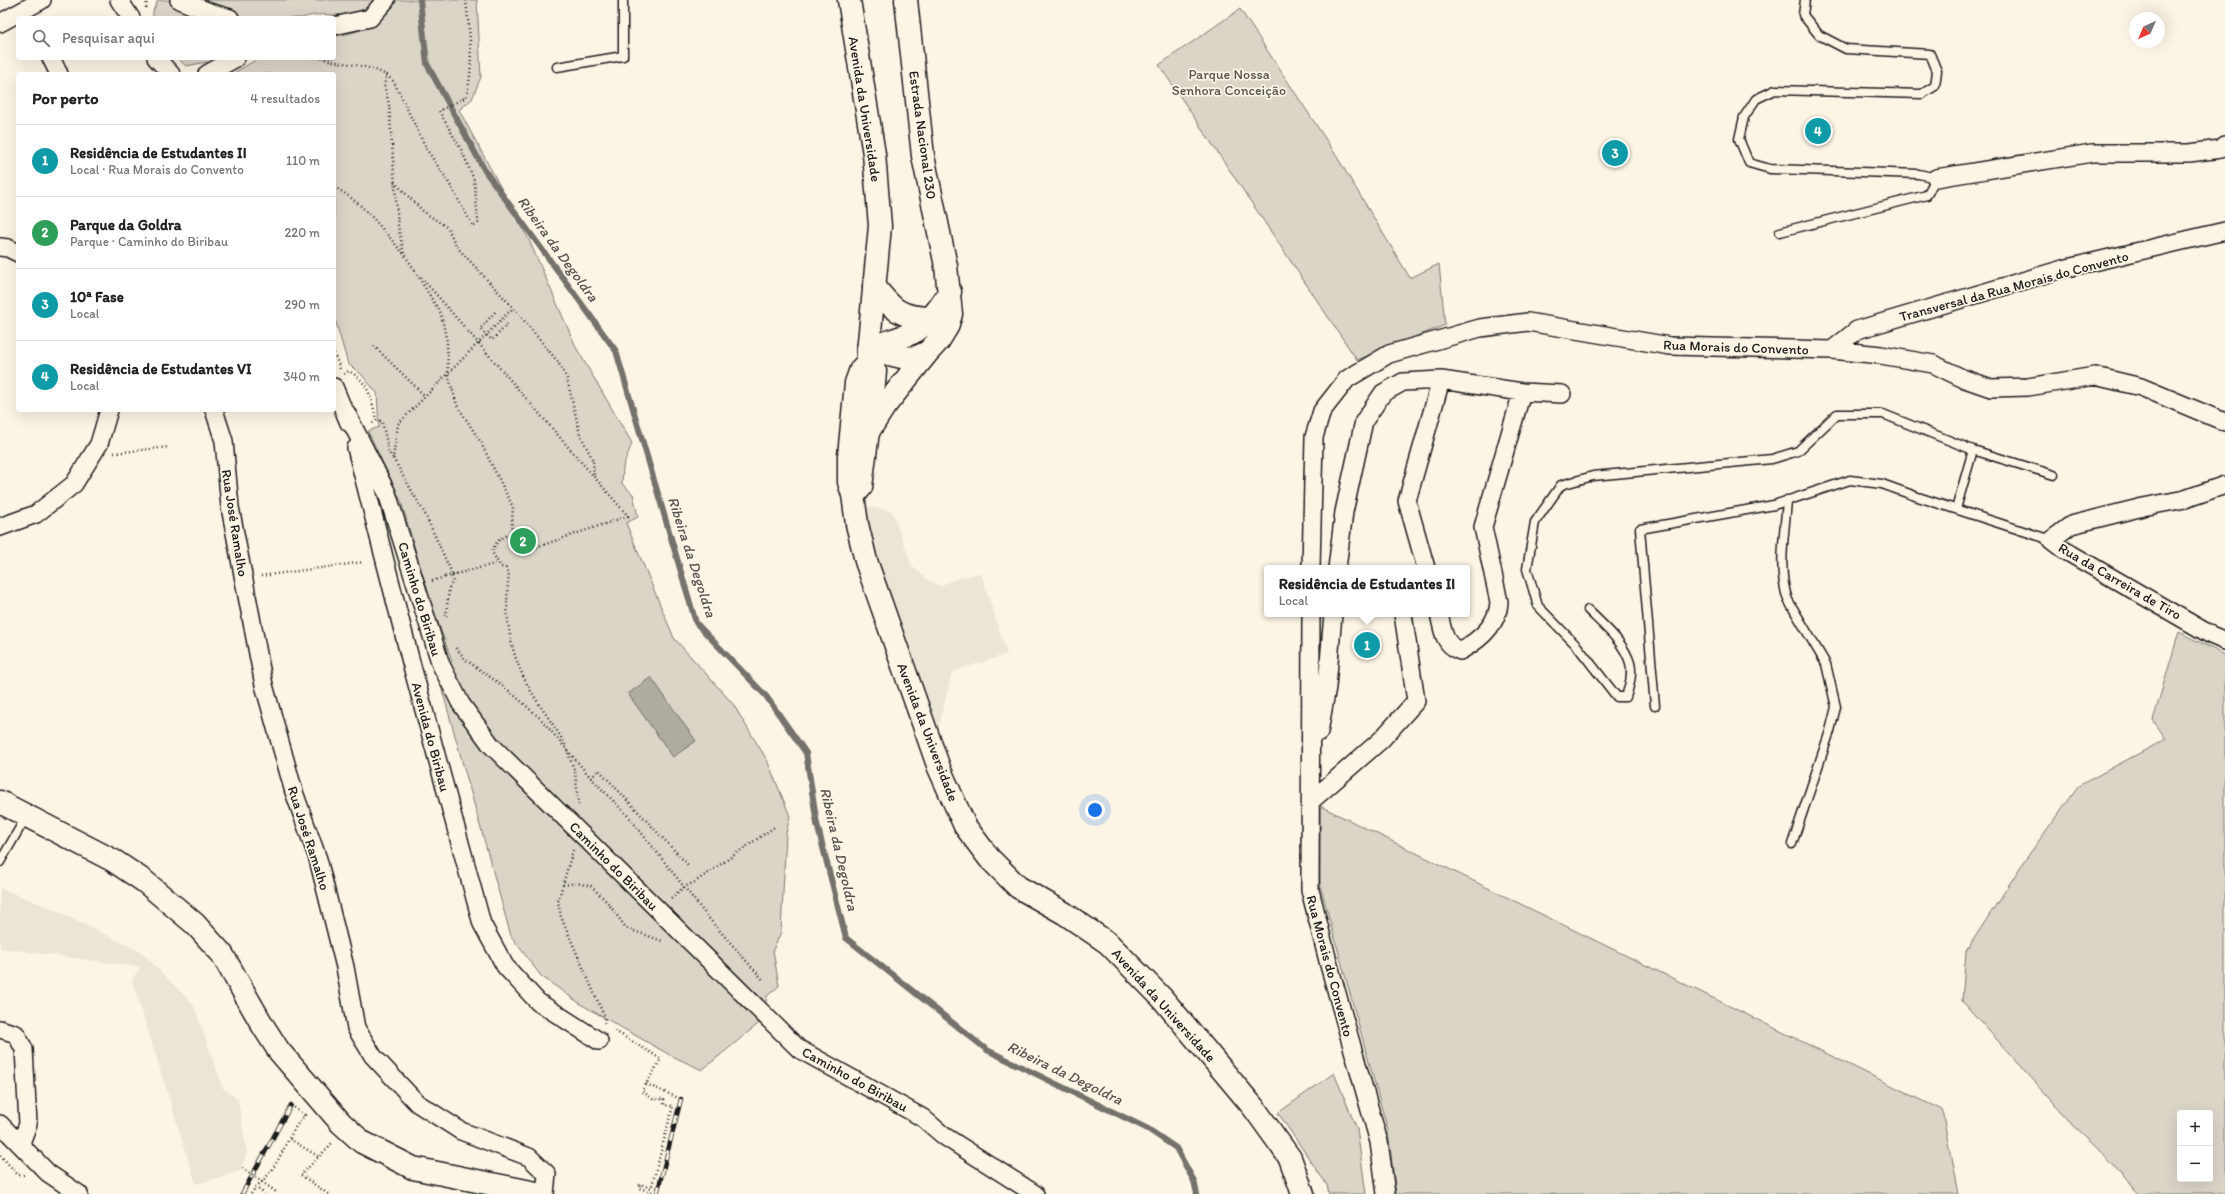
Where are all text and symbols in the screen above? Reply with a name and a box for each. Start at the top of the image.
north arrow [2129,12,2165,48]
search box [16,16,336,60]
icon: search [30,27,52,49]
text: Pesquisar aqui [62,29,155,47]
street label: Avenida da Universidade [845,35,884,183]
park label: Parque Nossa Senhora Conceição [1172,66,1286,99]
street label: Estrada Nacional 230 [905,70,940,200]
text: Por perto [32,88,99,108]
text: 4 resultados [250,91,320,106]
pin: 4 [1805,116,1831,146]
pin: 3 [1602,138,1628,168]
text: Residência de Estudantes II [70,144,247,162]
text: 1 [42,153,48,168]
text: 110 m [286,153,320,168]
text: Local · Rua Morais do Convento [70,162,244,177]
water label: Ribeira da Degoldra [514,193,603,306]
text: Parque da Goldra [70,216,182,234]
text: 2 [42,225,48,240]
text: 220 m [284,225,320,240]
text: Parque · Caminho do Biribau [70,234,228,249]
street label: Transversal da Rua Morais do Convento [1898,248,2131,325]
text: 10ª Fase [70,288,124,306]
text: 3 [41,297,49,312]
text: 290 m [284,297,320,312]
text: Local [70,306,99,321]
street label: Rua Morais do Convento [1663,336,1809,359]
text: Residência de Estudantes VI [70,360,252,378]
text: 4 [41,369,49,384]
text: 340 m [283,369,320,384]
text: Local [70,378,99,393]
street label: Rua José Ramalho [218,468,251,578]
water label: Ribeira da Degoldra [664,494,720,620]
pin: 2 [510,526,536,556]
street label: Rua da Carreira de Tiro [2055,539,2184,624]
street label: Caminho do Biribau [394,540,445,659]
popup [1264,565,1470,617]
text: Residência de Estudantes II [1279,575,1455,593]
text: Local [1279,593,1308,608]
pin: 1 [1354,630,1380,660]
street label: Avenida da Universidade [893,660,962,804]
street label: Avenida do Biribau [408,680,453,794]
street label: Rua José Ramalho [284,784,333,892]
water label: Ribeira da Degoldra [816,786,862,913]
your location [1085,800,1105,820]
street label: Caminho do Biribau [566,818,662,915]
street label: Rua Morais do Convento [1302,893,1357,1039]
street label: Avenida da Universidade [1108,945,1219,1066]
water label: Ribeira da Degoldra [1005,1037,1126,1109]
street label: Caminho do Biribau [799,1043,911,1116]
map controls [2177,1110,2213,1182]
button: + [2177,1110,2213,1146]
button: − [2177,1146,2213,1182]

